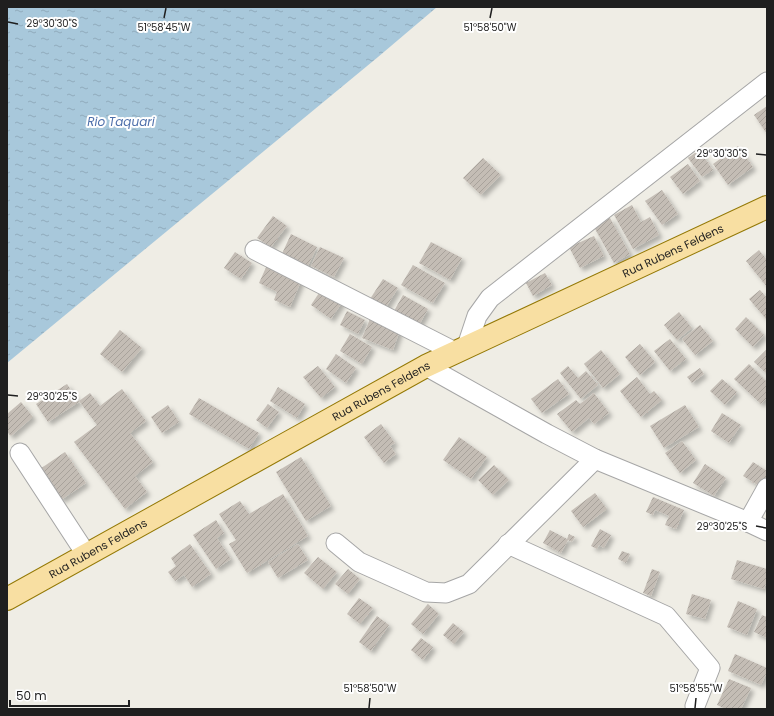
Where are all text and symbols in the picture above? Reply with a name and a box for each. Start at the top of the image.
text: 29°30'30"S [27,16,78,31]
text: 51°58'45"W [137,20,191,35]
text: 51°58'50"W [464,20,517,35]
water label: Rio Taquari [87,113,156,130]
text: 29°30'30"S [697,146,748,161]
street label: Rua Rubens Feldens [620,220,727,281]
street label: Rua Rubens Feldens [329,357,433,425]
text: 29°30'25"S [27,389,77,404]
street label: Rua Rubens Feldens [46,515,150,582]
text: 29°30'25"S [697,519,747,534]
text: 51°58'50"W [344,681,397,696]
text: 51°58'55"W [670,681,723,696]
scale bar [10,682,129,708]
text: 50 m [16,687,47,704]

